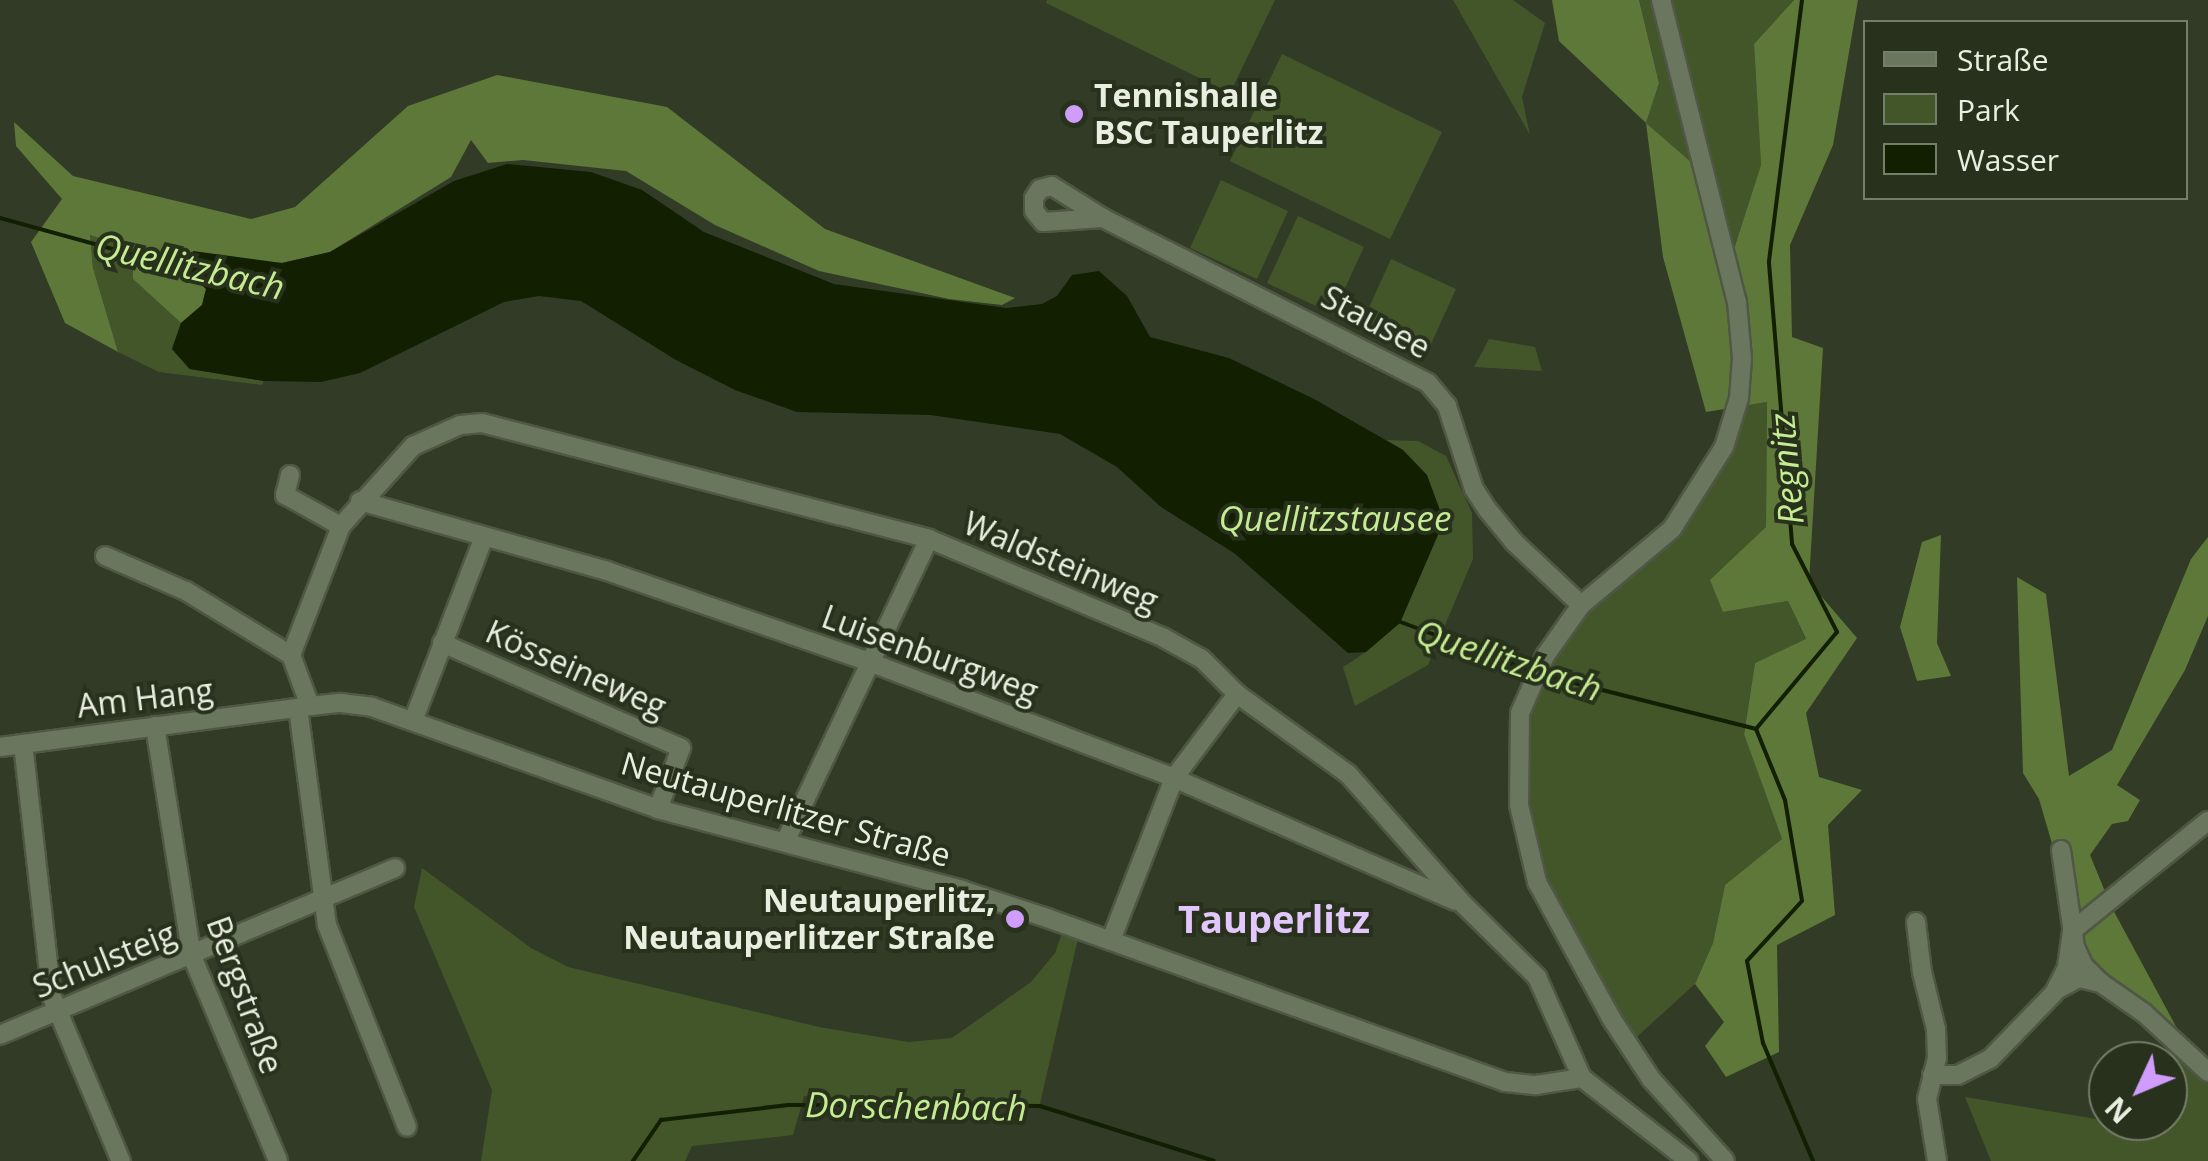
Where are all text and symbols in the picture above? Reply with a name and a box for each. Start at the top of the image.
legend [1863,20,2188,200]
text: Straße [1957,39,2049,80]
place label: Tennishalle BSC Tauperlitz [1094,77,1323,152]
text: Park [1957,89,2020,130]
marker: Tennishalle BSC Tauperlitz [1063,103,1085,125]
text: Wasser [1957,139,2059,180]
water label: Quellitzbach [92,224,288,308]
street label: Stausee [1315,277,1437,367]
water label: Regnitz [1760,412,1812,526]
water label: Quellitzstausee [1219,497,1451,539]
street label: Waldsteinweg [958,504,1164,620]
street label: Luisenburgweg [817,597,1043,711]
water label: Quellitzbach [1411,610,1607,710]
street label: Kösseineweg [480,612,672,726]
street label: Am Hang [75,671,215,725]
street label: Neutauperlitzer Straße [617,744,955,874]
place label: Neutauperlitz, Neutauperlitzer Straße [623,882,995,957]
district label: Tauperlitz [1178,896,1370,942]
marker: Neutauperlitz, Neutauperlitzer Straße [1004,908,1026,930]
street label: Bergstraße [199,911,291,1079]
street label: Schulsteig [27,914,181,1006]
north arrow [2088,1041,2188,1141]
water label: Dorschenbach [805,1083,1027,1129]
text: N [2096,1089,2139,1132]

